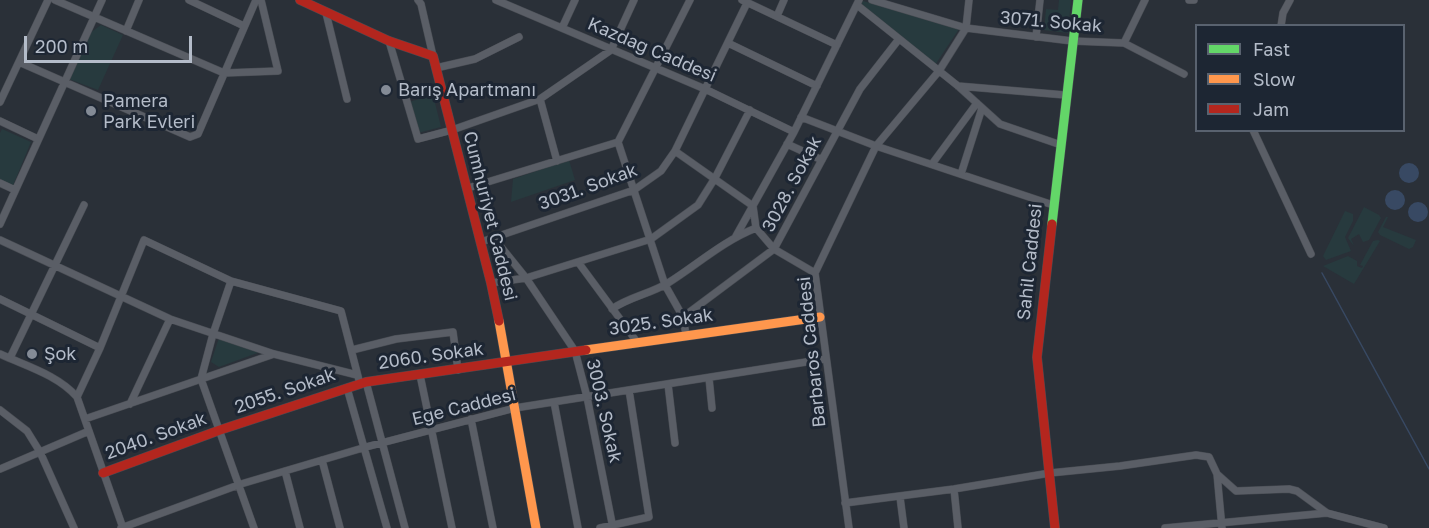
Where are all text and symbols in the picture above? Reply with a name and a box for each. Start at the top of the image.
street label: 3071. Sokak [999,7,1103,37]
street label: Kazdağ Caddesi [584,13,720,87]
scale bar [27,24,195,62]
legend [1195,24,1405,132]
text: 200 m [35,35,88,57]
text: Fast [1253,38,1290,60]
text: Slow [1253,68,1295,90]
place label: Barış Apartmanı [398,79,536,101]
marker: Barış Apartmanı [379,83,393,97]
place label: Pamera Park Evleri [103,90,195,132]
text: Jam [1253,98,1289,120]
marker: Pamera Park Evleri [84,104,98,118]
street label: Cumhuriyet Caddesi [458,129,522,303]
street label: 3028. Sokak [758,132,826,236]
street label: 3031. Sokak [536,159,640,215]
street label: Sahil Caddesi [1013,203,1047,321]
street label: Barbaros Caddesi [793,276,831,428]
street label: 3025. Sokak [607,304,715,340]
street label: 2060. Sokak [377,338,485,374]
place label: Şok [44,343,76,365]
marker: Şok [25,347,39,361]
street label: 3003. Sokak [582,357,626,465]
street label: 2055. Sokak [232,364,338,418]
street label: Ege Caddesi [410,384,518,430]
street label: 2040. Sokak [102,408,210,464]

